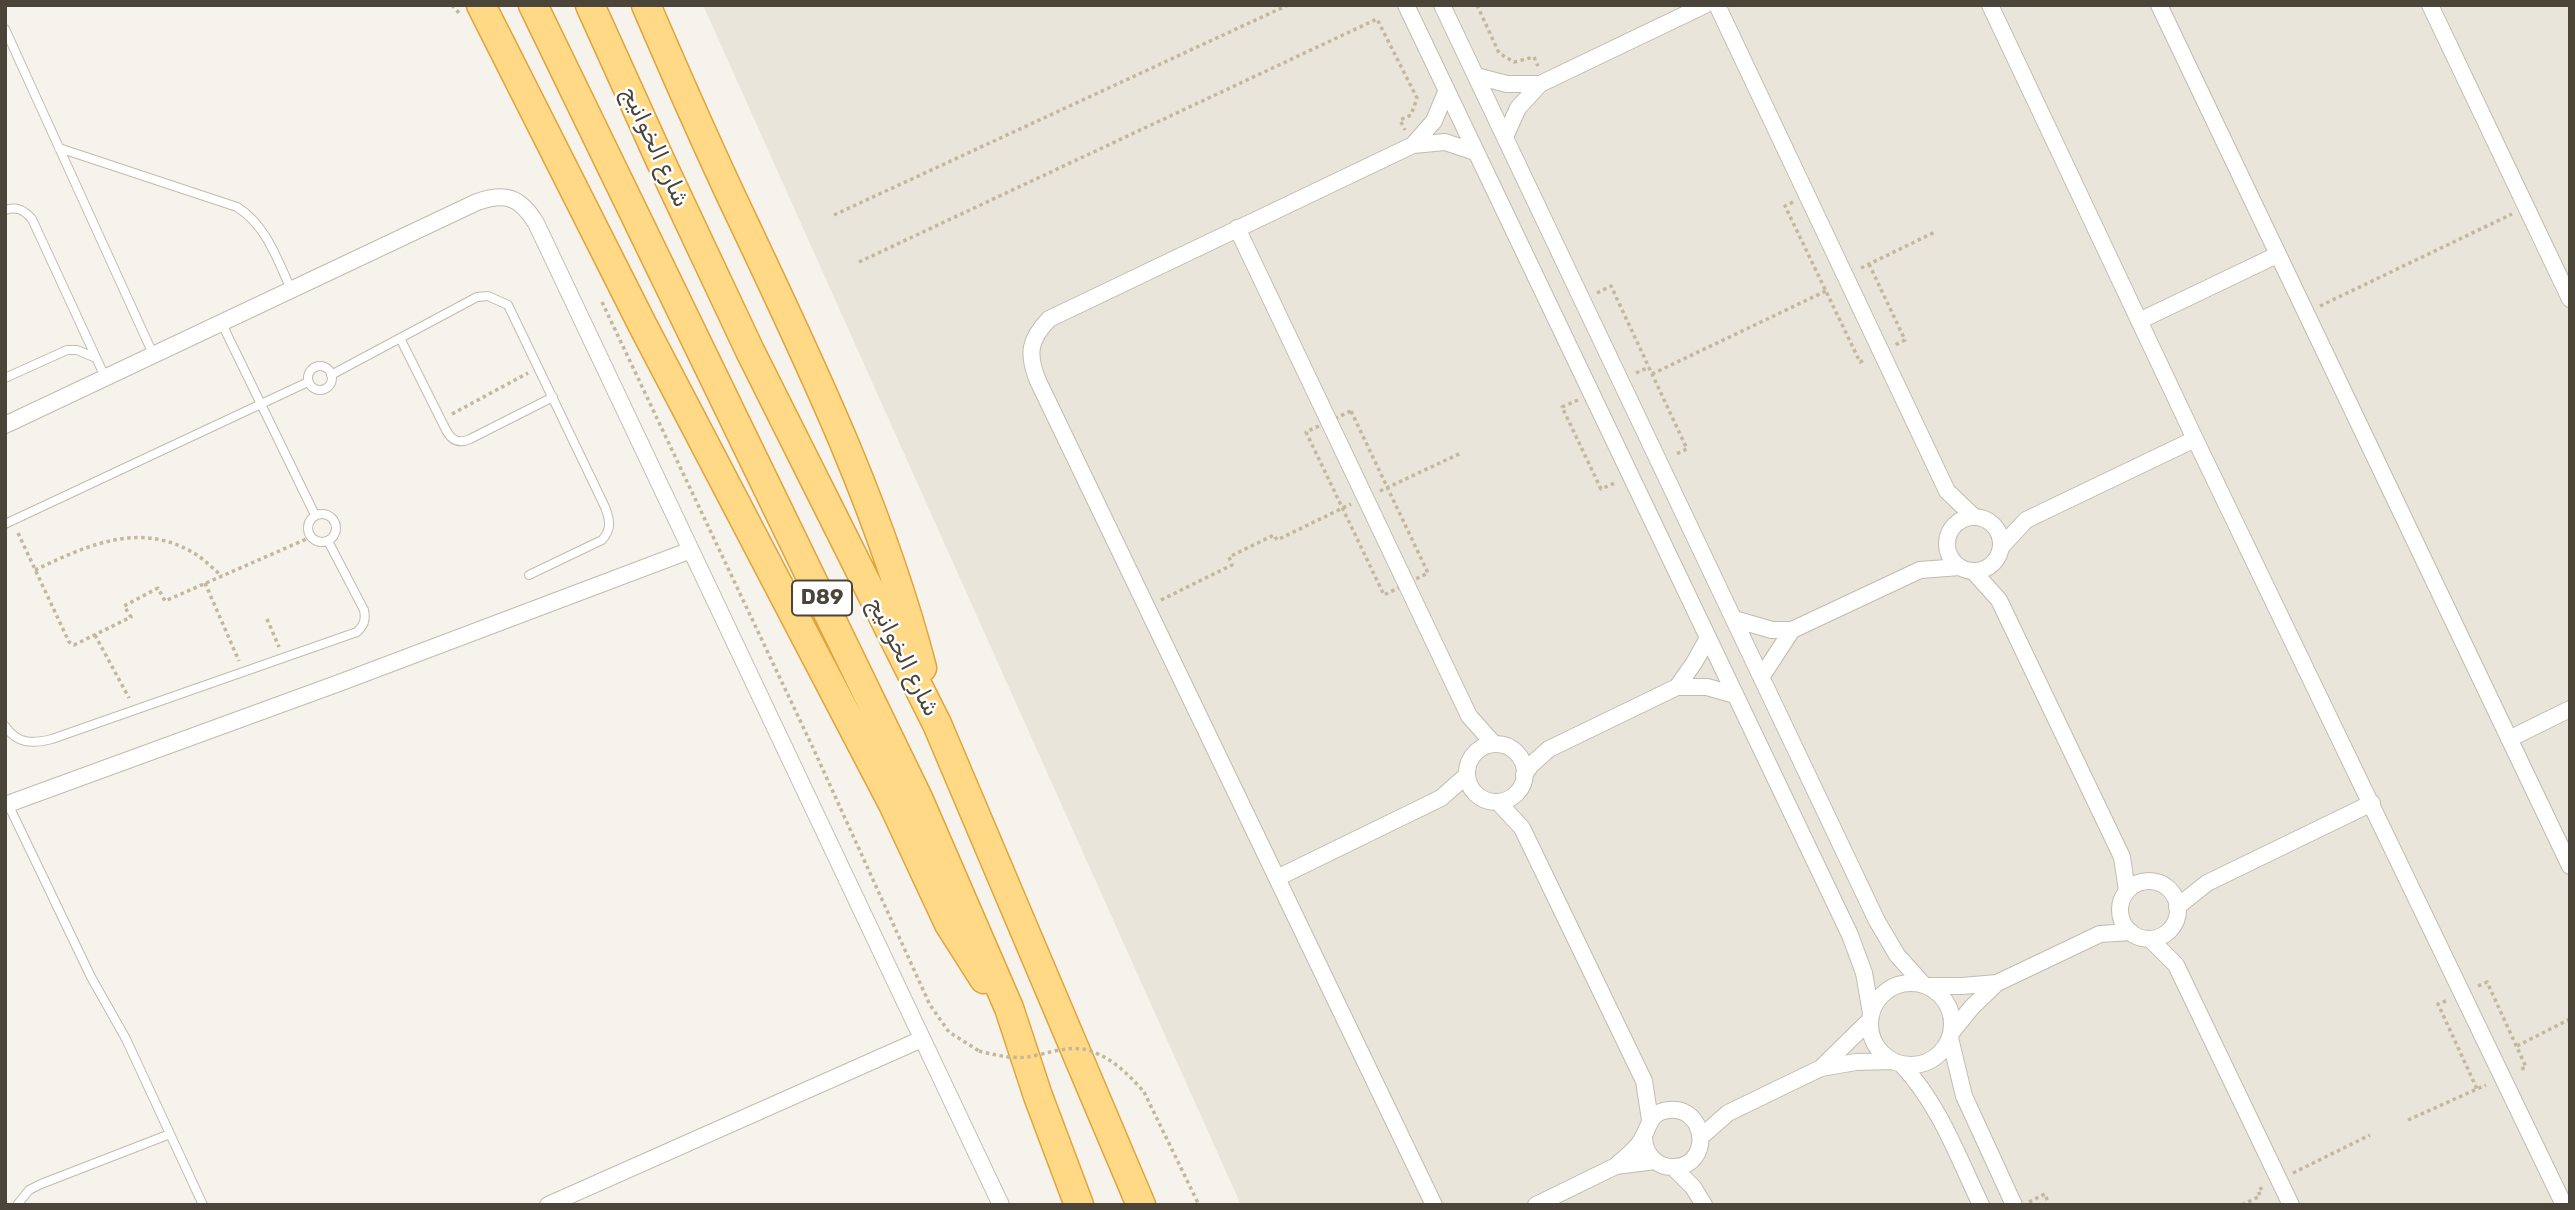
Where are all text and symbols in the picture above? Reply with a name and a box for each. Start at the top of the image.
street label: شارع الخوانيج [615,82,695,212]
road number: D89 [792,580,852,616]
street label: شارع الخوانيج [861,593,945,721]

